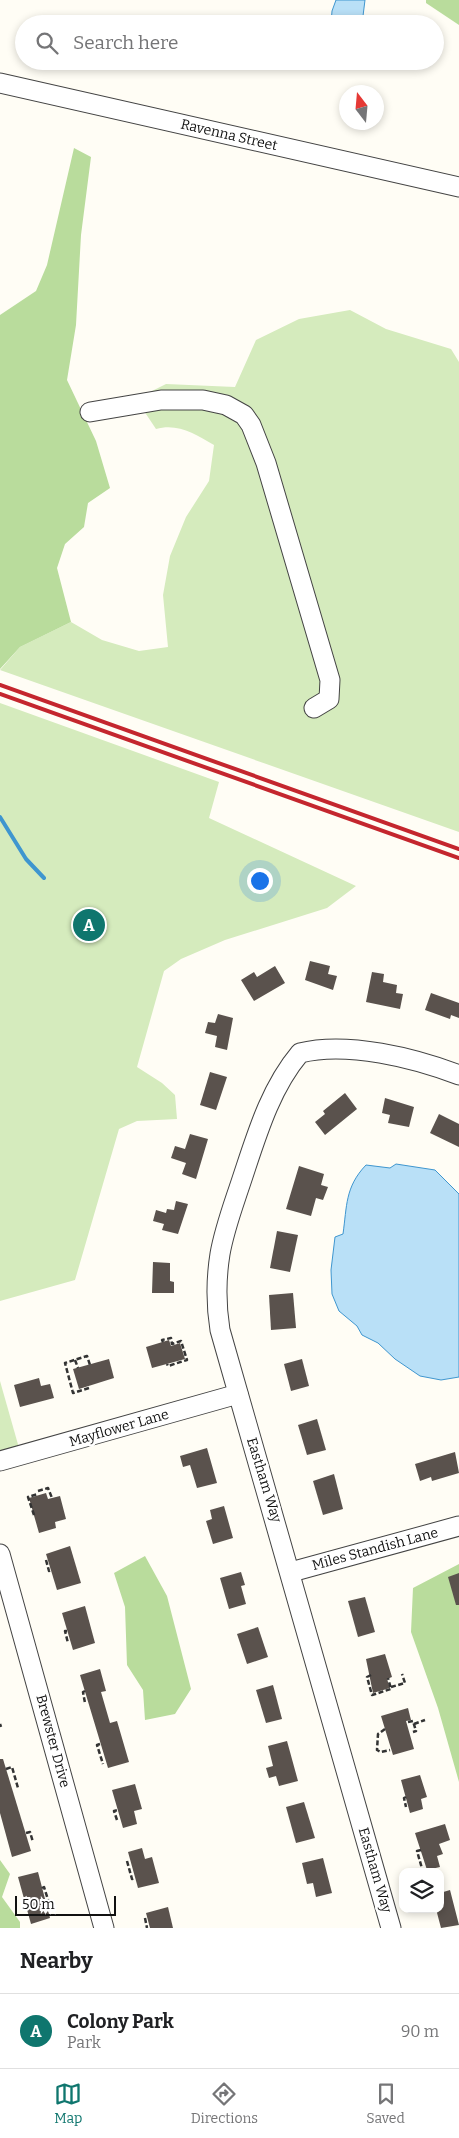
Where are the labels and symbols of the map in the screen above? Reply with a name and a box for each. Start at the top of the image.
north arrow [339,85,384,130]
street label: Ravenna Street [179,116,279,154]
your location [247,868,273,894]
pin: A [73,906,105,944]
street label: Mayflower Lane [67,1406,171,1450]
street label: Eastham Way [243,1435,285,1525]
street label: Miles Standish Lane [310,1524,440,1574]
street label: Brewster Drive [32,1693,74,1789]
street label: Eastham Way [355,1825,395,1915]
scale bar [15,1893,116,1916]

